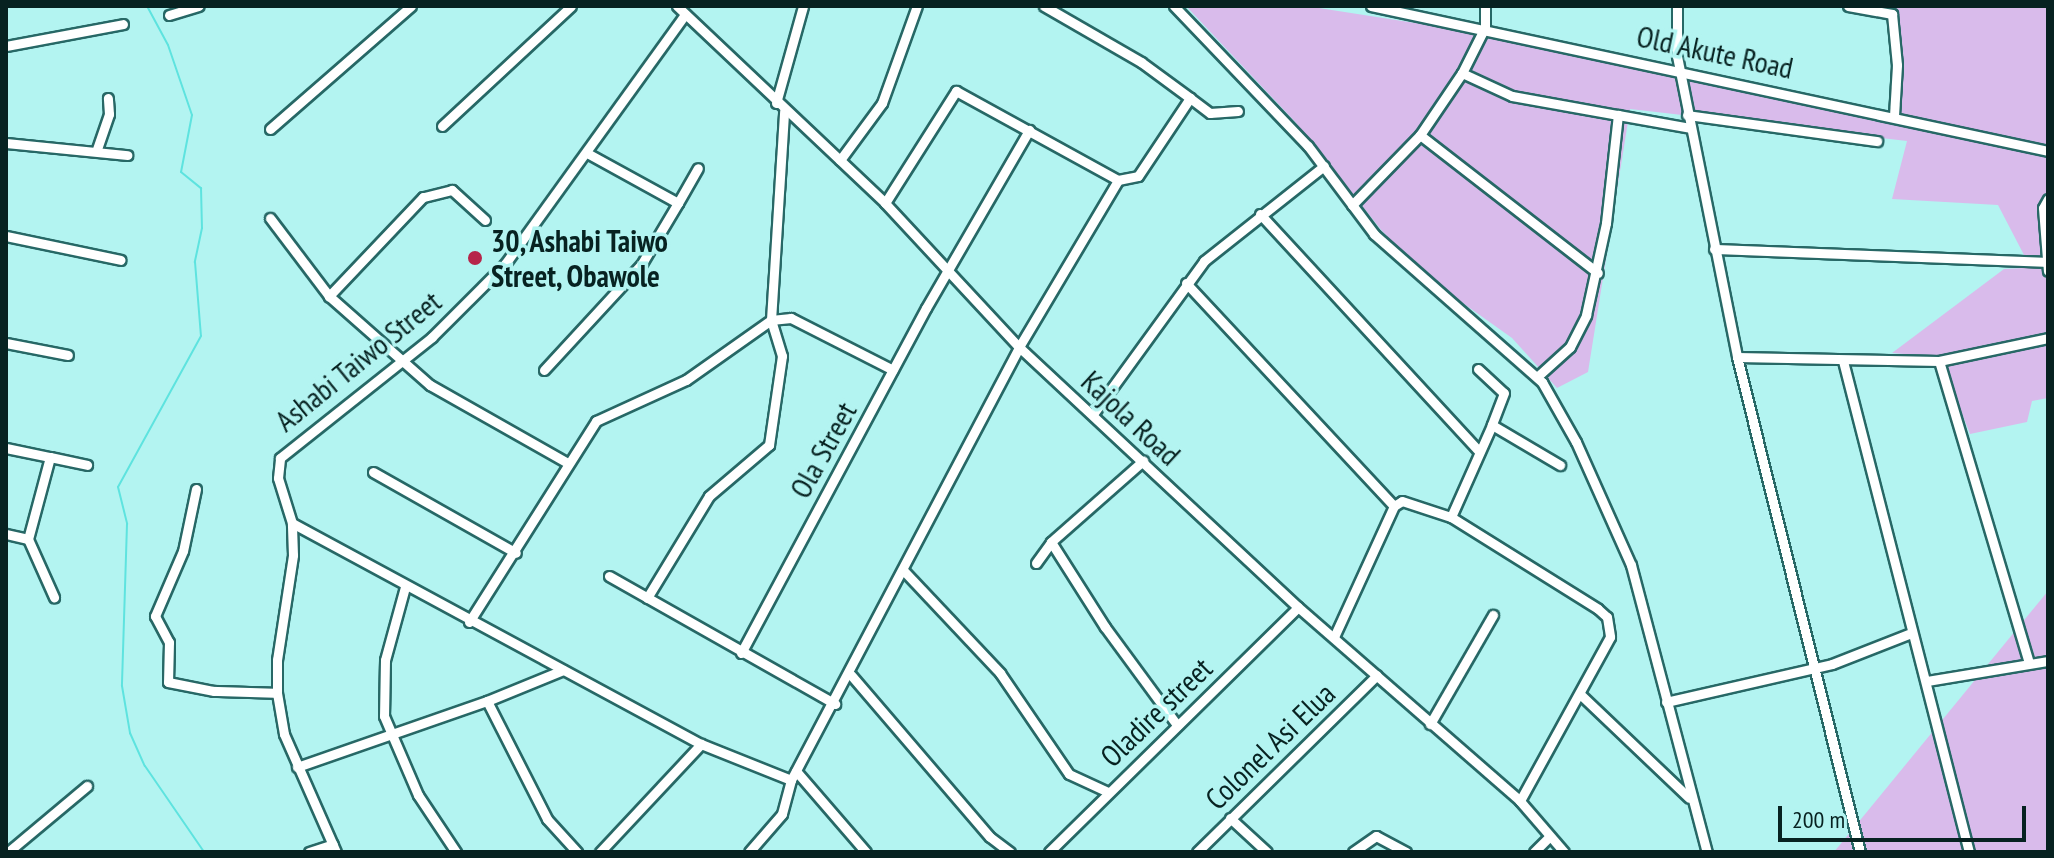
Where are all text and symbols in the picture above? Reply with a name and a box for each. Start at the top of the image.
street label: Old Akute Road [1633,18,1797,86]
place label: 30, Ashabi Taiwo Street, Obawole [491,223,672,294]
marker: 30, Ashabi Taiwo Street, Obawole [466,249,484,267]
street label: Ashabi Taiwo Street [268,283,448,439]
street label: Kajola Road [1074,363,1188,473]
street label: Ola Street [782,396,864,504]
street label: Oladire street [1093,650,1219,774]
street label: Colonel Asi Elua [1198,675,1342,817]
scale bar [1782,790,2030,840]
text: 200 m [1792,804,1845,835]

